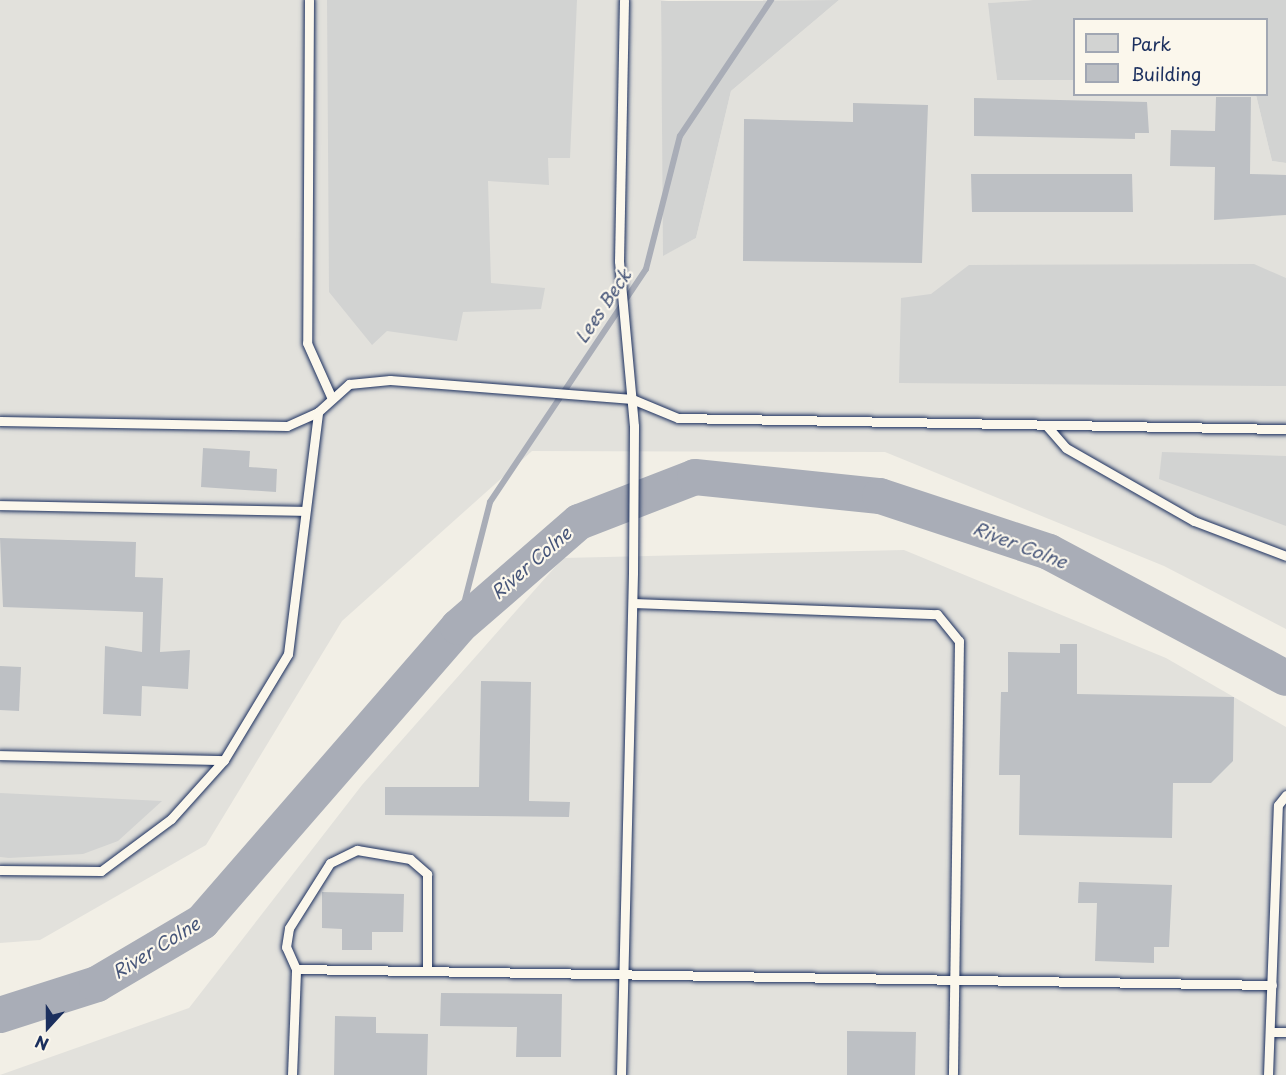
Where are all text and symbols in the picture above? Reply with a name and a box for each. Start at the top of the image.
legend [1073,18,1268,96]
text: Park [1131,30,1171,57]
text: Building [1131,60,1201,87]
water label: Lees Beck [570,265,636,347]
water label: River Colne [970,517,1070,573]
water label: River Colne [487,522,575,604]
water label: River Colne [108,913,204,983]
north arrow [18,997,78,1057]
text: N [31,1030,52,1057]

